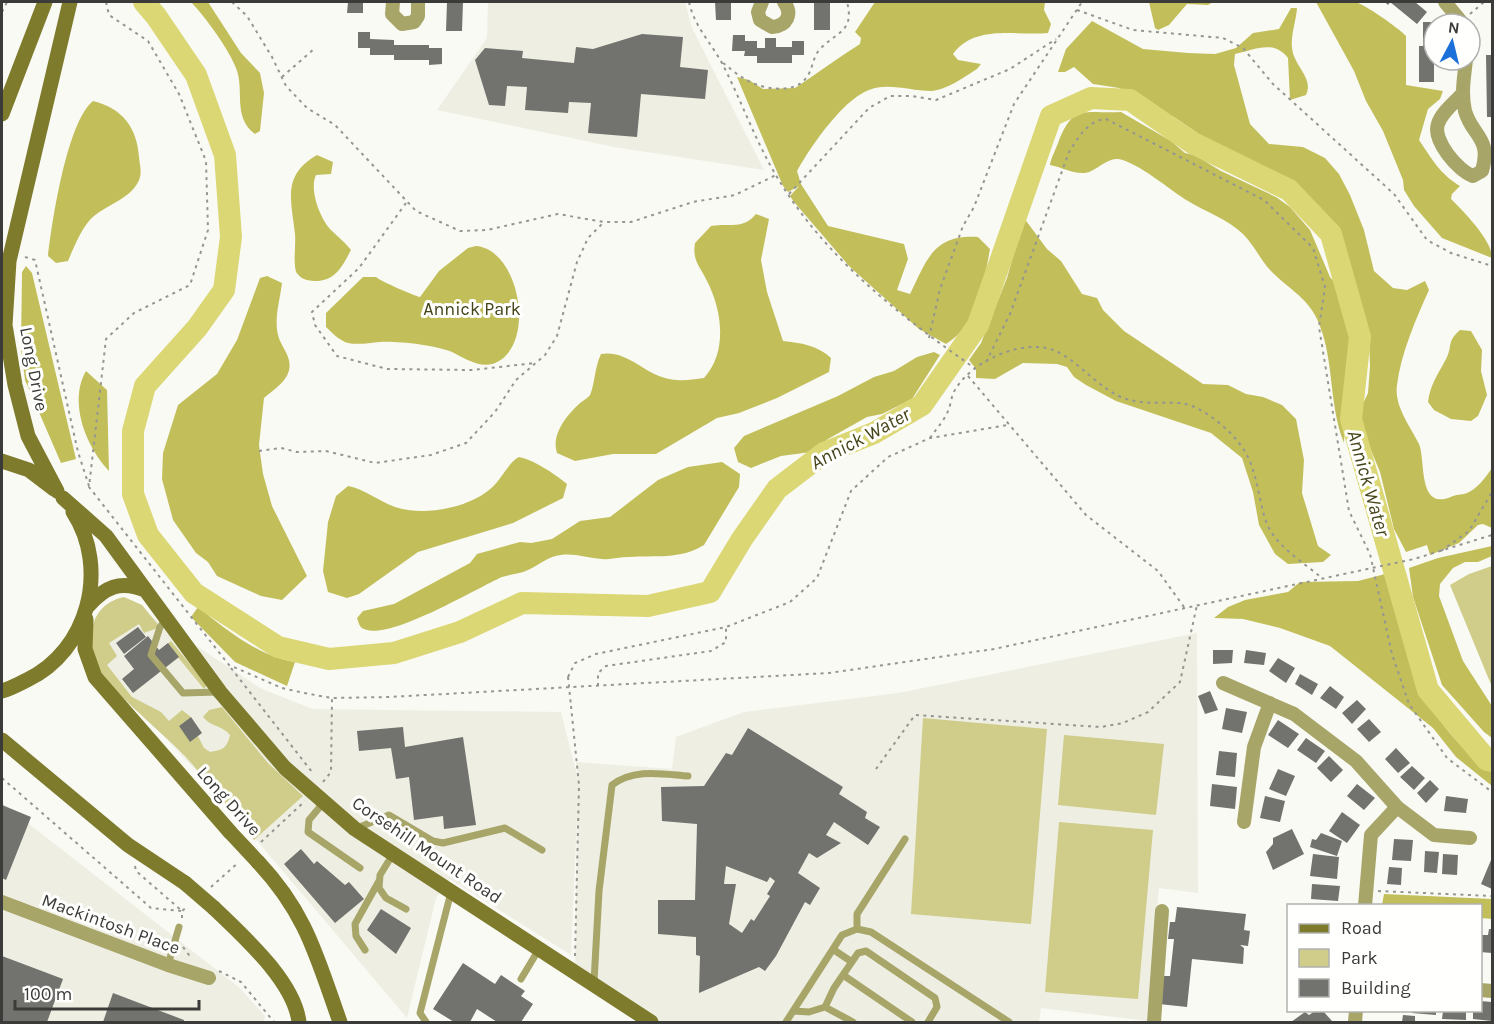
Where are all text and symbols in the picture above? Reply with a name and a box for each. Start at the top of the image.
north arrow [1422,12,1482,72]
text: N [1447,17,1461,38]
park label: Annick Park [423,298,521,320]
street label: Long Drive [15,325,53,413]
water label: Annick Water [806,402,915,474]
water label: Annick Water [1342,427,1395,540]
street label: Long Drive [192,762,266,840]
street label: Corsehill Mount Road [348,792,506,908]
street label: Mackintosh Place [39,889,183,959]
legend [1287,904,1482,1012]
text: Road [1341,917,1382,939]
text: Park [1341,947,1378,969]
scale bar [15,973,200,1011]
text: Building [1341,977,1411,999]
text: 100 m [24,983,72,1005]

